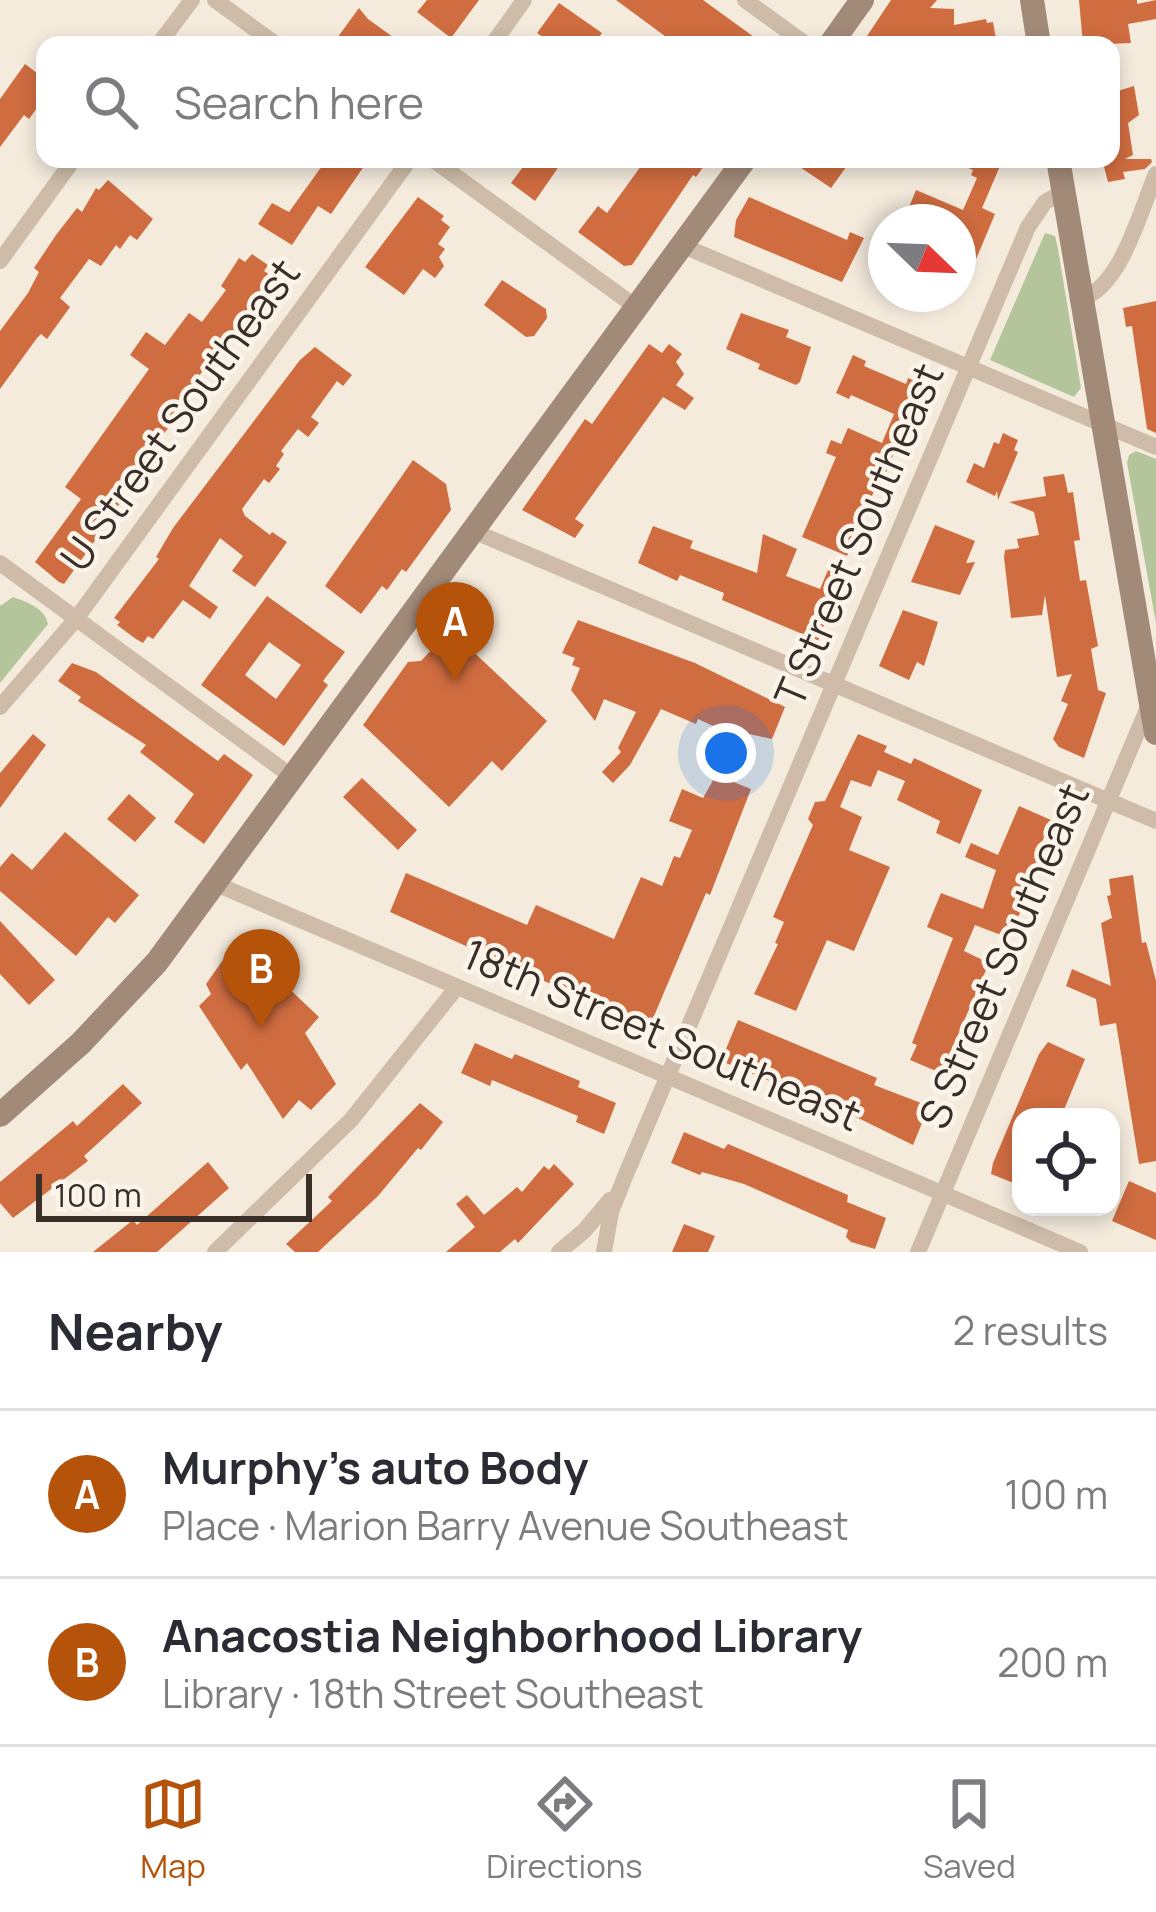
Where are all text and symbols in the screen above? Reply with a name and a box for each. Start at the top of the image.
search box [36,36,1120,168]
icon: search [78,69,144,135]
text: Search here [174,71,424,133]
north arrow [868,204,976,312]
street label: U Street Southeast [46,246,312,583]
street label: T Street Southeast [760,354,957,715]
pin: A [416,582,494,681]
your location [696,723,756,783]
street label: S Street Southeast [904,774,1102,1137]
street label: 18th Street Southeast [455,924,870,1144]
pin: B [222,929,300,1028]
map controls [1012,1108,1120,1216]
button: locate [1012,1108,1120,1216]
scale bar [36,1168,312,1221]
text: 100 m [54,1172,142,1217]
text: Nearby [48,1296,223,1365]
text: 2 results [953,1303,1108,1357]
text: Murphy's auto Body [162,1436,588,1498]
text: A [74,1467,100,1521]
text: 100 m [1004,1467,1108,1521]
text: Place · Marion Barry Avenue Southeast [162,1498,849,1552]
text: Anacostia Neighborhood Library [162,1604,862,1666]
text: B [75,1635,99,1689]
text: 200 m [997,1635,1108,1689]
text: Library · 18th Street Southeast [162,1666,704,1720]
tab: Map [140,1771,206,1888]
tab: Directions [486,1771,643,1888]
tab: Saved [923,1771,1016,1888]

